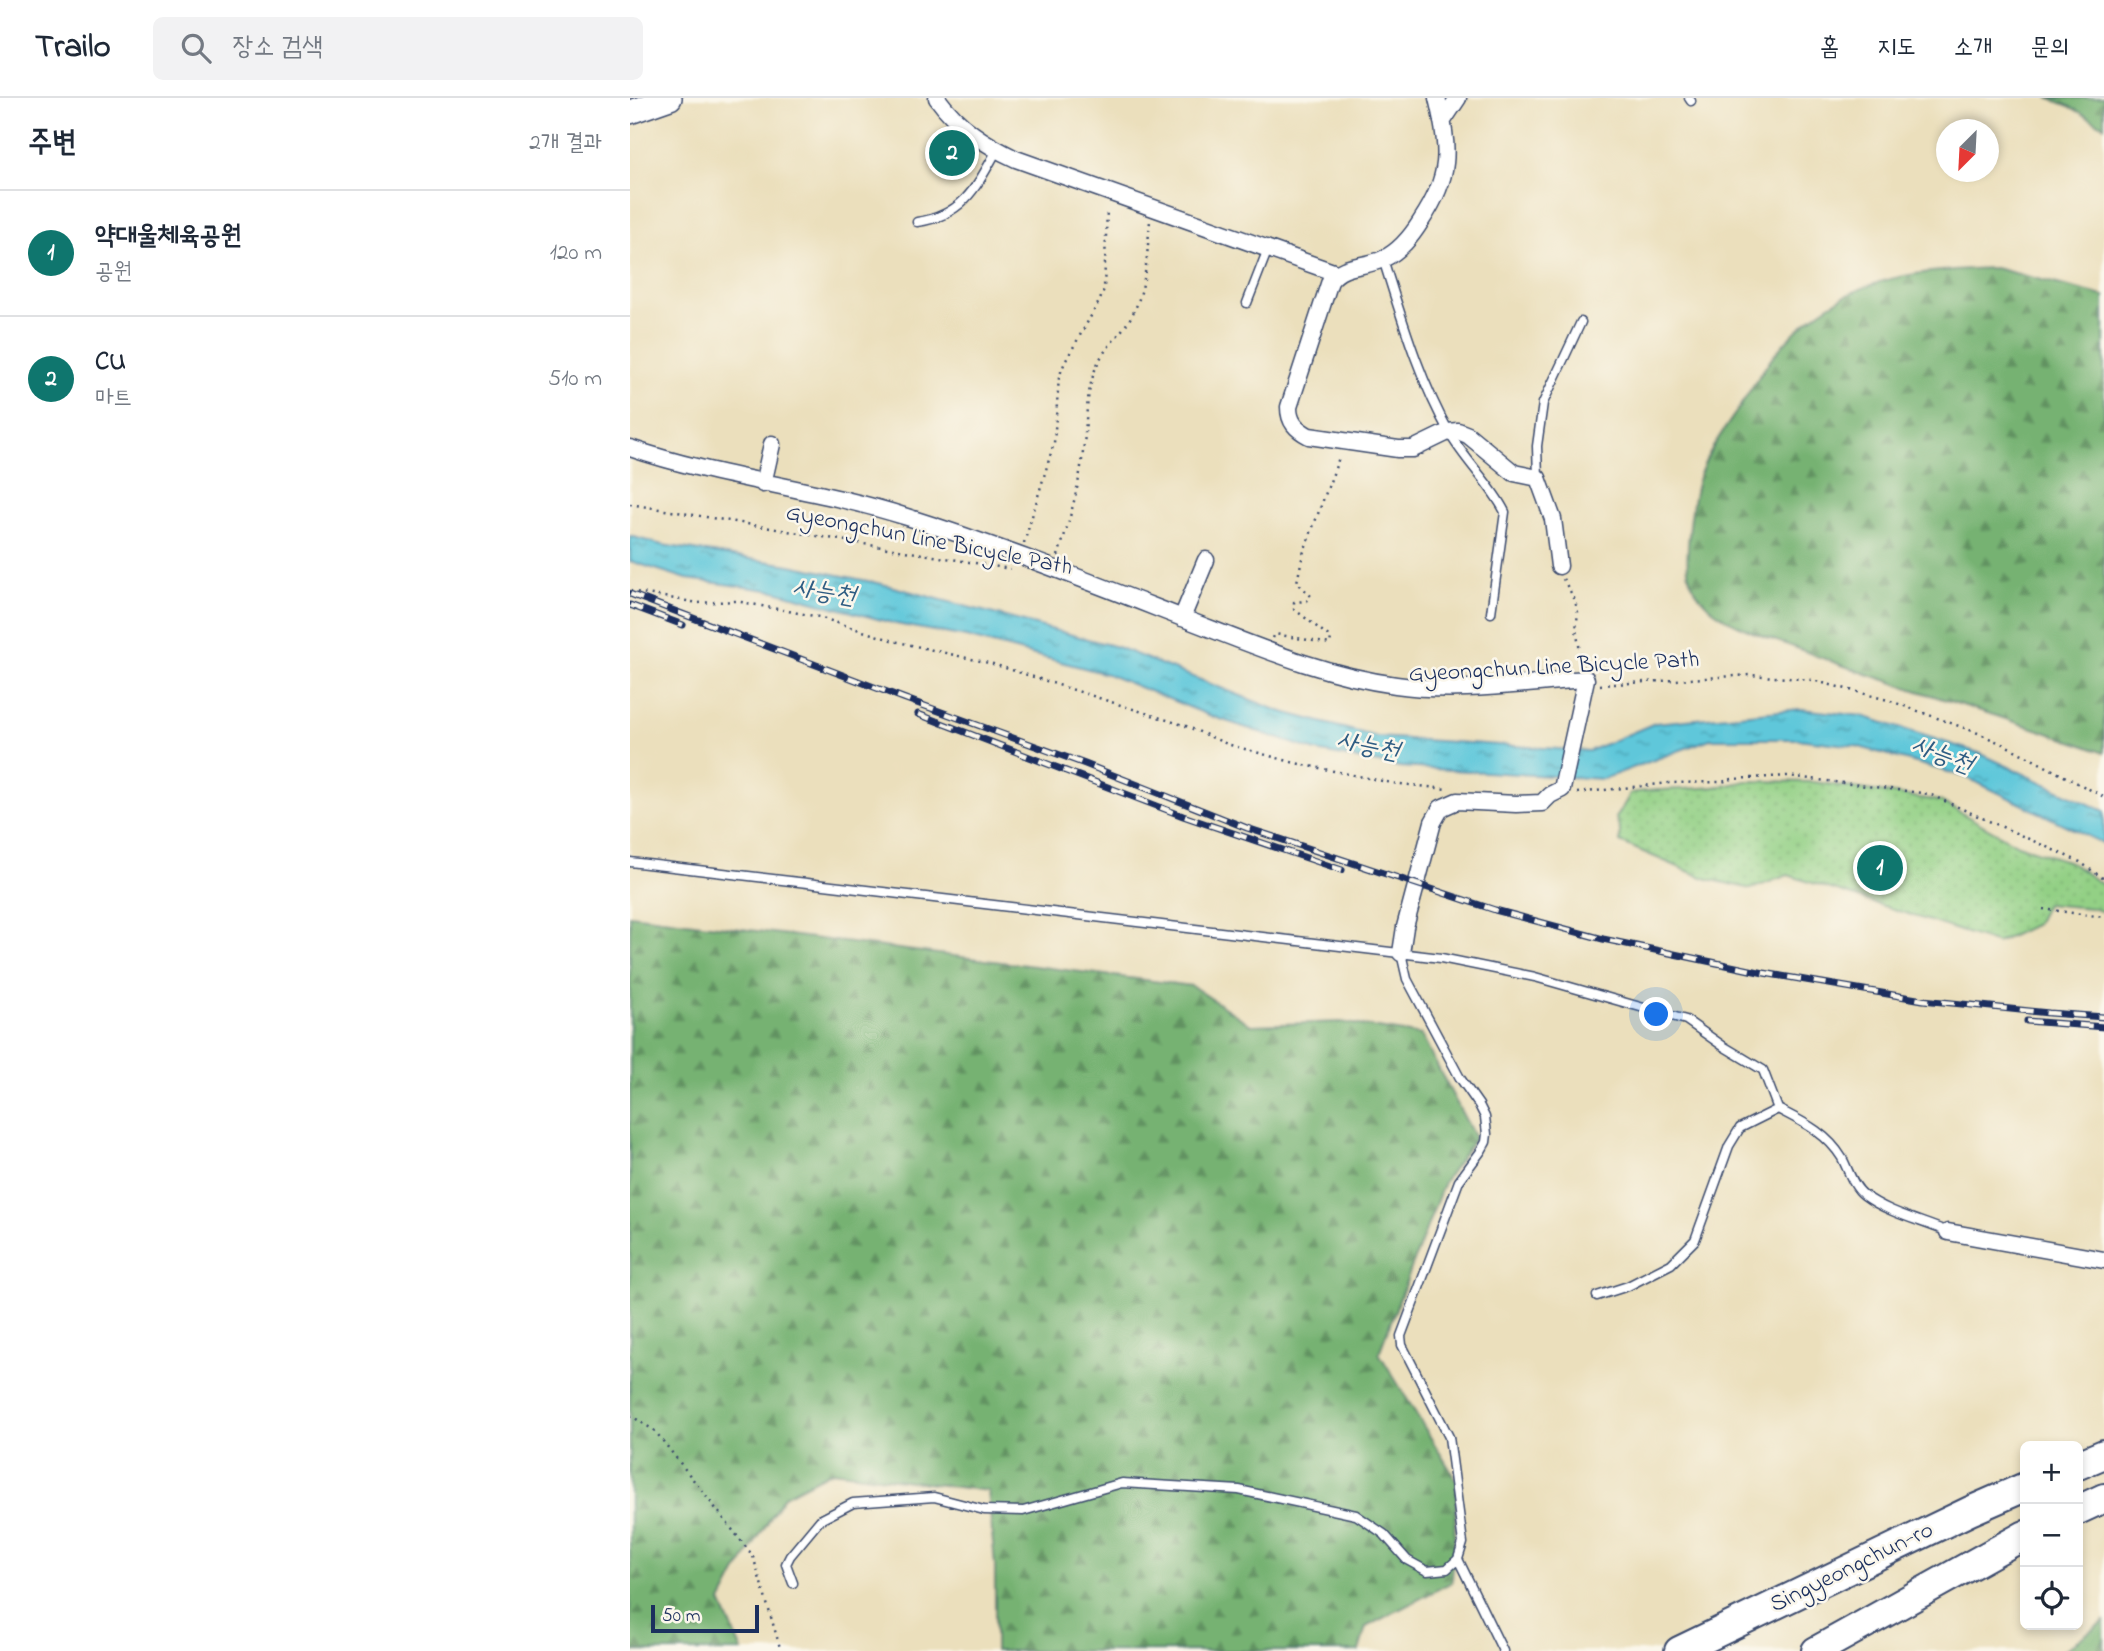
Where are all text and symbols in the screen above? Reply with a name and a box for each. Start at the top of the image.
search box [153,17,643,80]
text: Trailo [35,24,111,72]
icon: search [177,29,215,67]
text: 장소 검색 [233,29,323,67]
text: 홈 [1820,31,1839,66]
text: 지도 [1877,31,1916,66]
text: 소개 [1954,31,1992,66]
text: 문의 [2030,31,2069,66]
north arrow [1936,119,1999,182]
text: 주변 [28,122,76,166]
text: 2개 결과 [529,127,602,160]
pin: 2 [929,127,975,179]
text: 약대울체육공원 [95,218,241,256]
text: 1 [47,237,55,270]
text: 120 m [550,237,602,270]
text: 공원 [95,256,132,289]
text: CU [95,344,126,382]
text: 2 [45,363,57,396]
text: 510 m [548,363,602,396]
text: 마트 [95,382,132,415]
street label: Gyeongchun Line Bicycle Path [783,496,1075,587]
water label: 사능천 [790,569,861,617]
street label: Gyeongchun Line Bicycle Path [1408,643,1700,694]
water label: 사능천 [1333,722,1406,773]
water label: 사능천 [1906,727,1981,786]
pin: 1 [1857,842,1903,894]
your location [1639,997,1673,1031]
map controls [2020,1441,2083,1630]
button: + [2020,1441,2083,1504]
button: − [2020,1504,2083,1567]
street label: Singyeongchun-ro [1764,1513,1940,1624]
button: locate [2020,1567,2083,1630]
scale bar [651,1602,760,1634]
text: 50 m [662,1603,701,1630]

